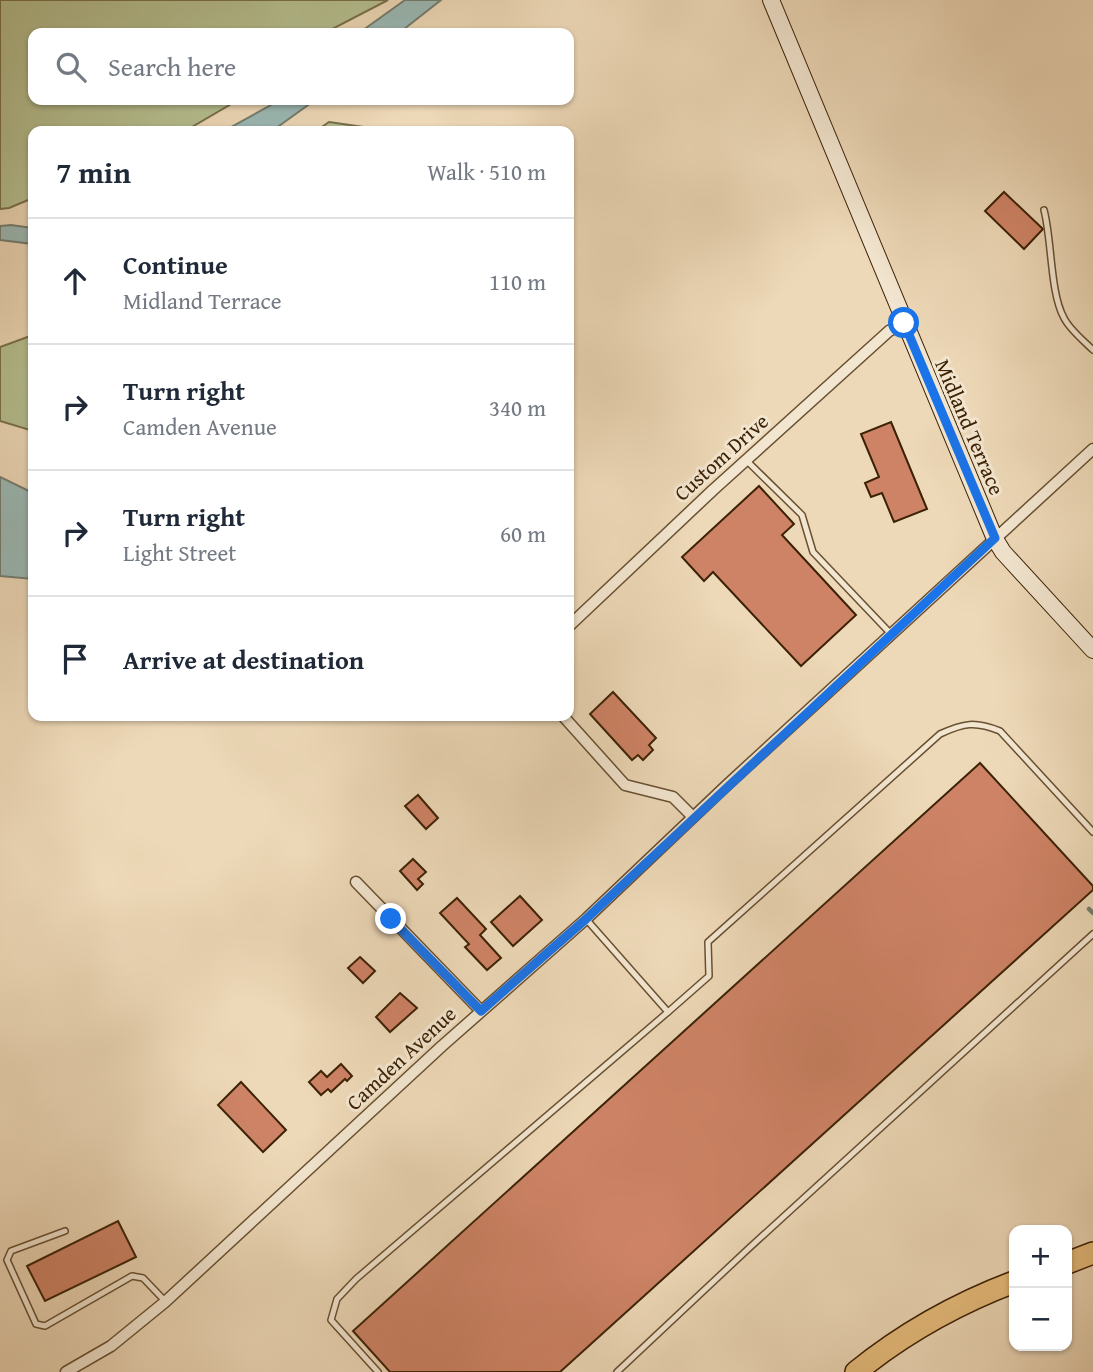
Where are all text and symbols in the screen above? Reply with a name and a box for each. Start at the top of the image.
search box [28,28,574,105]
text: Search here [108,47,236,86]
icon: search [52,48,90,86]
text: 7 min [56,150,131,194]
text: Walk · 510 m [427,155,546,188]
text: Continue [123,245,228,284]
icon: ahead [56,262,94,300]
text: 110 m [489,265,546,298]
text: Midland Terrace [123,284,282,317]
route start [888,307,919,338]
street label: Midland Terrace [927,354,1013,500]
text: Turn right [123,371,245,410]
icon: right [56,388,94,426]
text: 340 m [489,391,546,424]
street label: Custom Drive [667,406,775,508]
text: Camden Avenue [123,410,277,443]
text: Turn right [123,497,245,536]
icon: right [56,514,94,552]
text: 60 m [500,517,546,550]
text: Light Street [123,536,236,569]
icon: arrive [56,640,94,678]
text: Arrive at destination [123,640,364,679]
route end [375,903,406,934]
street label: Camden Avenue [339,999,463,1117]
map controls [1009,1225,1072,1351]
button: + [1009,1225,1072,1288]
button: − [1009,1288,1072,1351]

